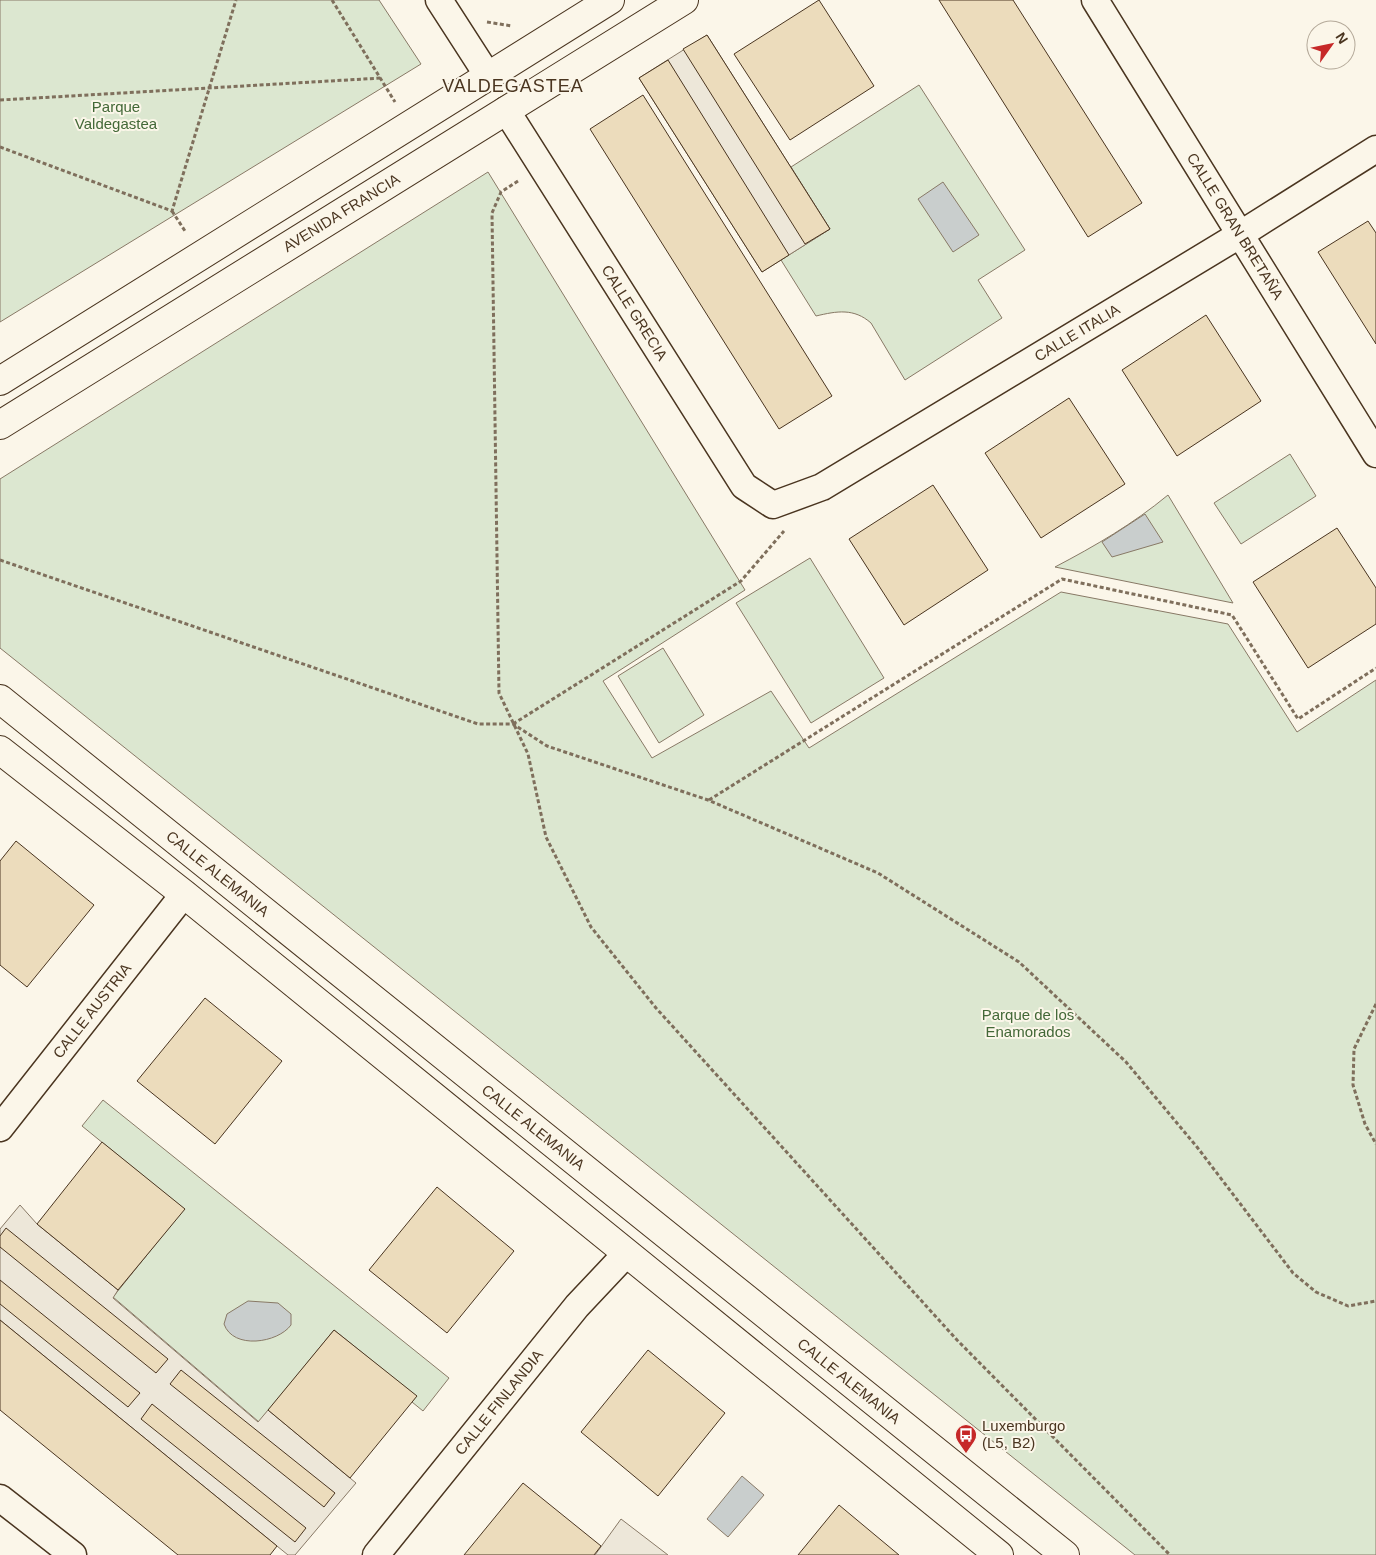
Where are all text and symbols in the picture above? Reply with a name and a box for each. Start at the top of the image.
north arrow [1306,20,1356,70]
text: N [1332,29,1351,47]
district label: VALDEGASTEA [442,76,584,96]
park label: Parque Valdegastea [75,98,158,132]
street label: CALLE GRAN BRETAÑA [1184,150,1287,302]
street label: AVENIDA FRANCIA [280,170,403,255]
street label: CALLE GRECIA [598,262,671,363]
street label: CALLE ITALIA [1031,300,1123,365]
street label: CALLE ALEMANIA [163,827,273,920]
street label: CALLE AUSTRIA [49,960,134,1061]
park label: Parque de los Enamorados [982,1006,1074,1040]
street label: CALLE ALEMANIA [479,1081,588,1173]
street label: CALLE ALEMANIA [794,1334,904,1427]
street label: CALLE FINLANDIA [451,1346,546,1458]
place label: Luxemburgo (L5, B2) [982,1417,1065,1451]
bus stop icon: Luxemburgo (L5, B2) [954,1423,978,1454]

